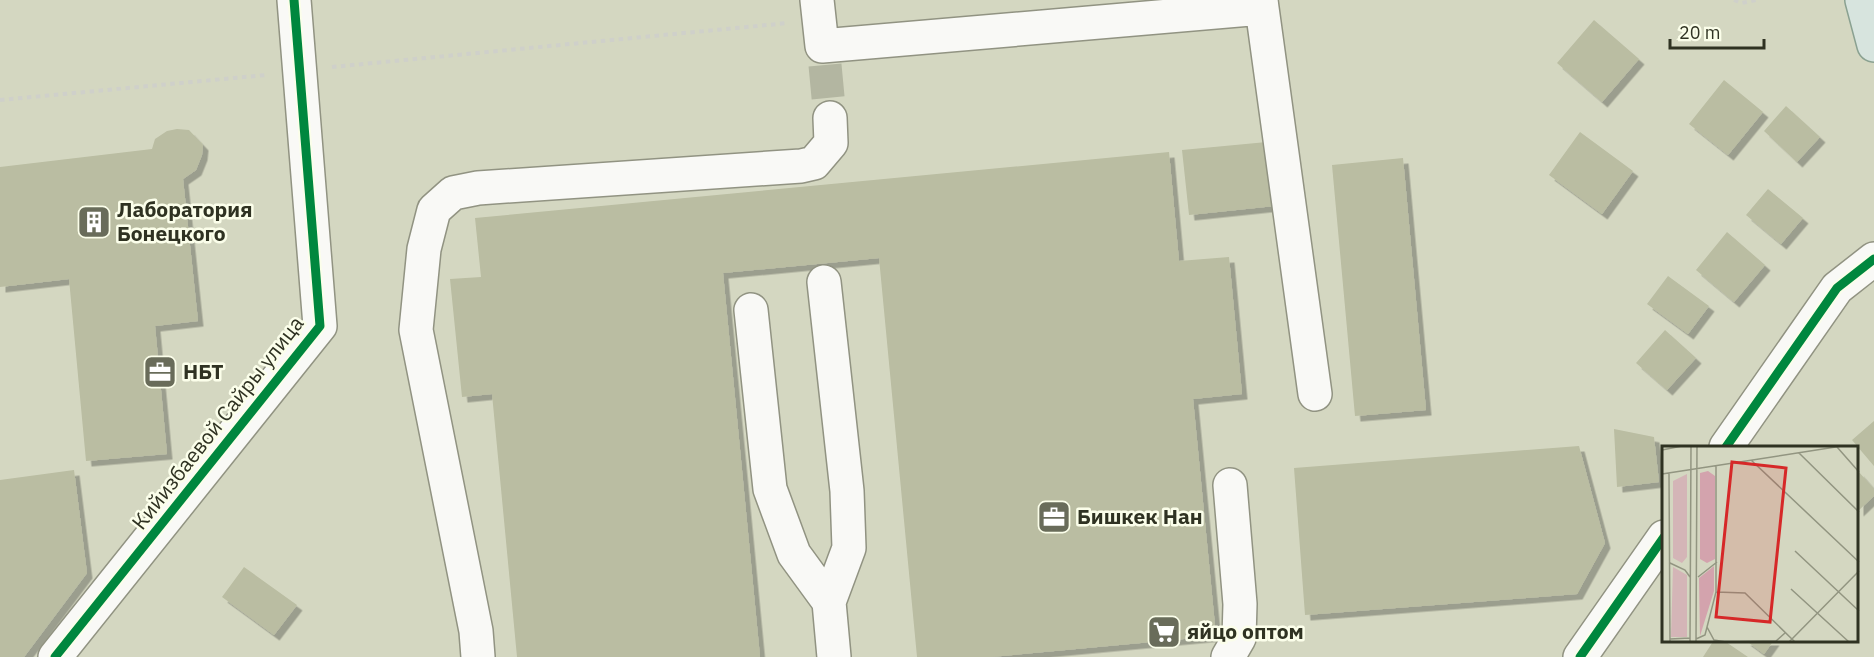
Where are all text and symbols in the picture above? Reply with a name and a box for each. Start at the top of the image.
scale bar [1670,12,1764,50]
text: 20 m [1679,21,1721,44]
place label: Лаборатория Бонецкого [117,195,252,247]
building icon: Лаборатория Бонецкого [76,204,112,240]
street label: Кийизбаевой Сайры улица [125,310,309,535]
office icon: НБТ [142,354,178,390]
place label: НБТ [183,357,224,385]
inset map [1662,446,1859,642]
office icon: Бишкек Нан [1036,499,1072,535]
place label: Бишкек Нан [1077,502,1203,530]
supermarket icon: яйцо оптом [1146,614,1182,650]
place label: яйцо оптом [1187,617,1304,645]

